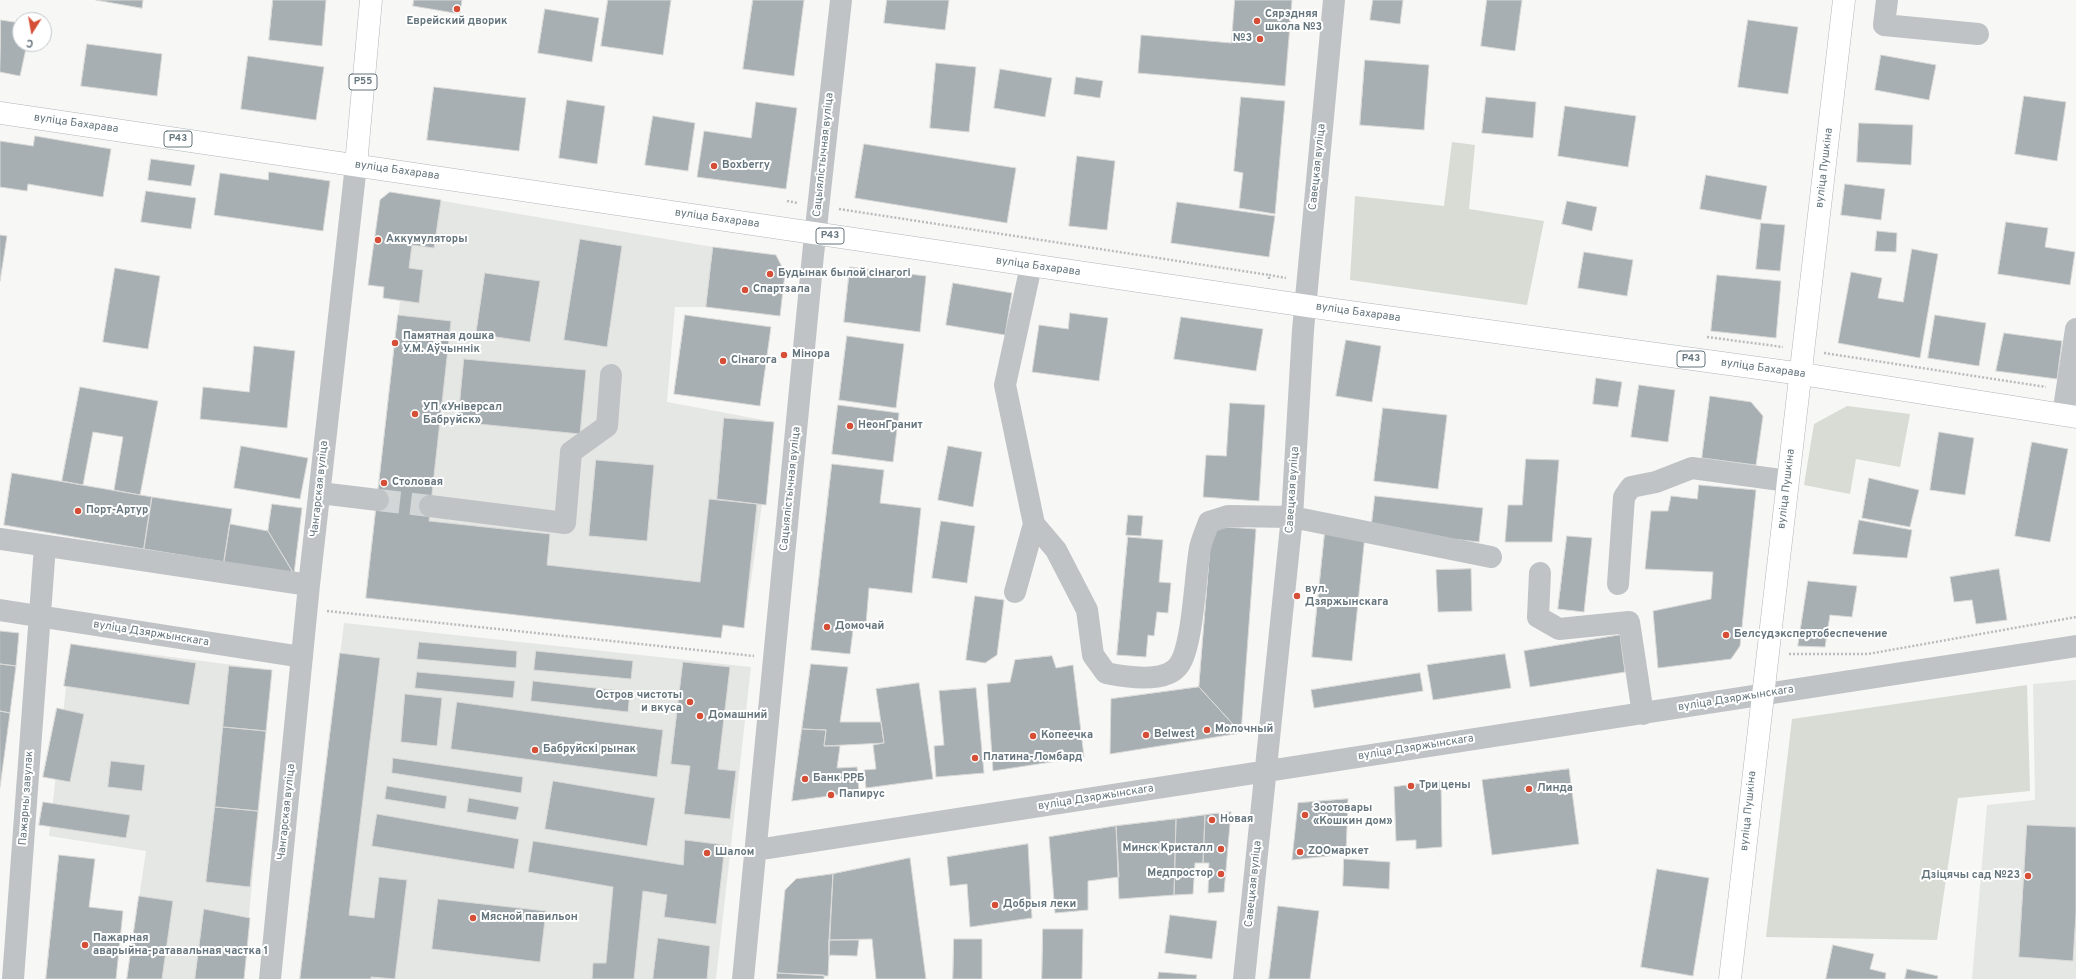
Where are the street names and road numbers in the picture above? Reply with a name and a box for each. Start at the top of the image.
road number: Р55 [349,74,377,90]
street label: Сацыялістычная вуліца [811,92,837,218]
street label: вуліца Бахарава [33,112,119,136]
street label: Савецкая вуліца [1307,123,1329,211]
street label: вуліца Пушкіна [1814,127,1836,209]
road number: Р43 [164,131,192,147]
street label: вуліца Бахарава [354,159,440,183]
street label: вуліца Бахарава [674,207,760,231]
road number: Р43 [816,228,844,244]
street label: вуліца Бахарава [995,255,1081,279]
street label: вуліца Бахарава [1315,301,1401,325]
road number: Р43 [1677,351,1705,367]
street label: вуліца Бахарава [1720,357,1806,381]
street label: Сацыялістычная вуліца [778,426,804,552]
street label: Чангарская вуліца [308,440,332,538]
street label: Савецкая вуліца [1283,446,1303,534]
street label: вуліца Пушкіна [1776,448,1798,530]
street label: вуліца Дзяржынскага [92,618,210,650]
street label: вуліца Дзяржынскага [1677,683,1795,715]
street label: вуліца Дзяржынскага [1357,732,1475,764]
street label: Пажарны завулак [17,750,37,846]
street label: Чангарская вуліца [275,763,299,861]
street label: вуліца Пушкіна [1738,770,1760,852]
street label: вуліца Дзяржынскага [1037,782,1155,814]
street label: Савецкая вуліца [1243,840,1265,928]

